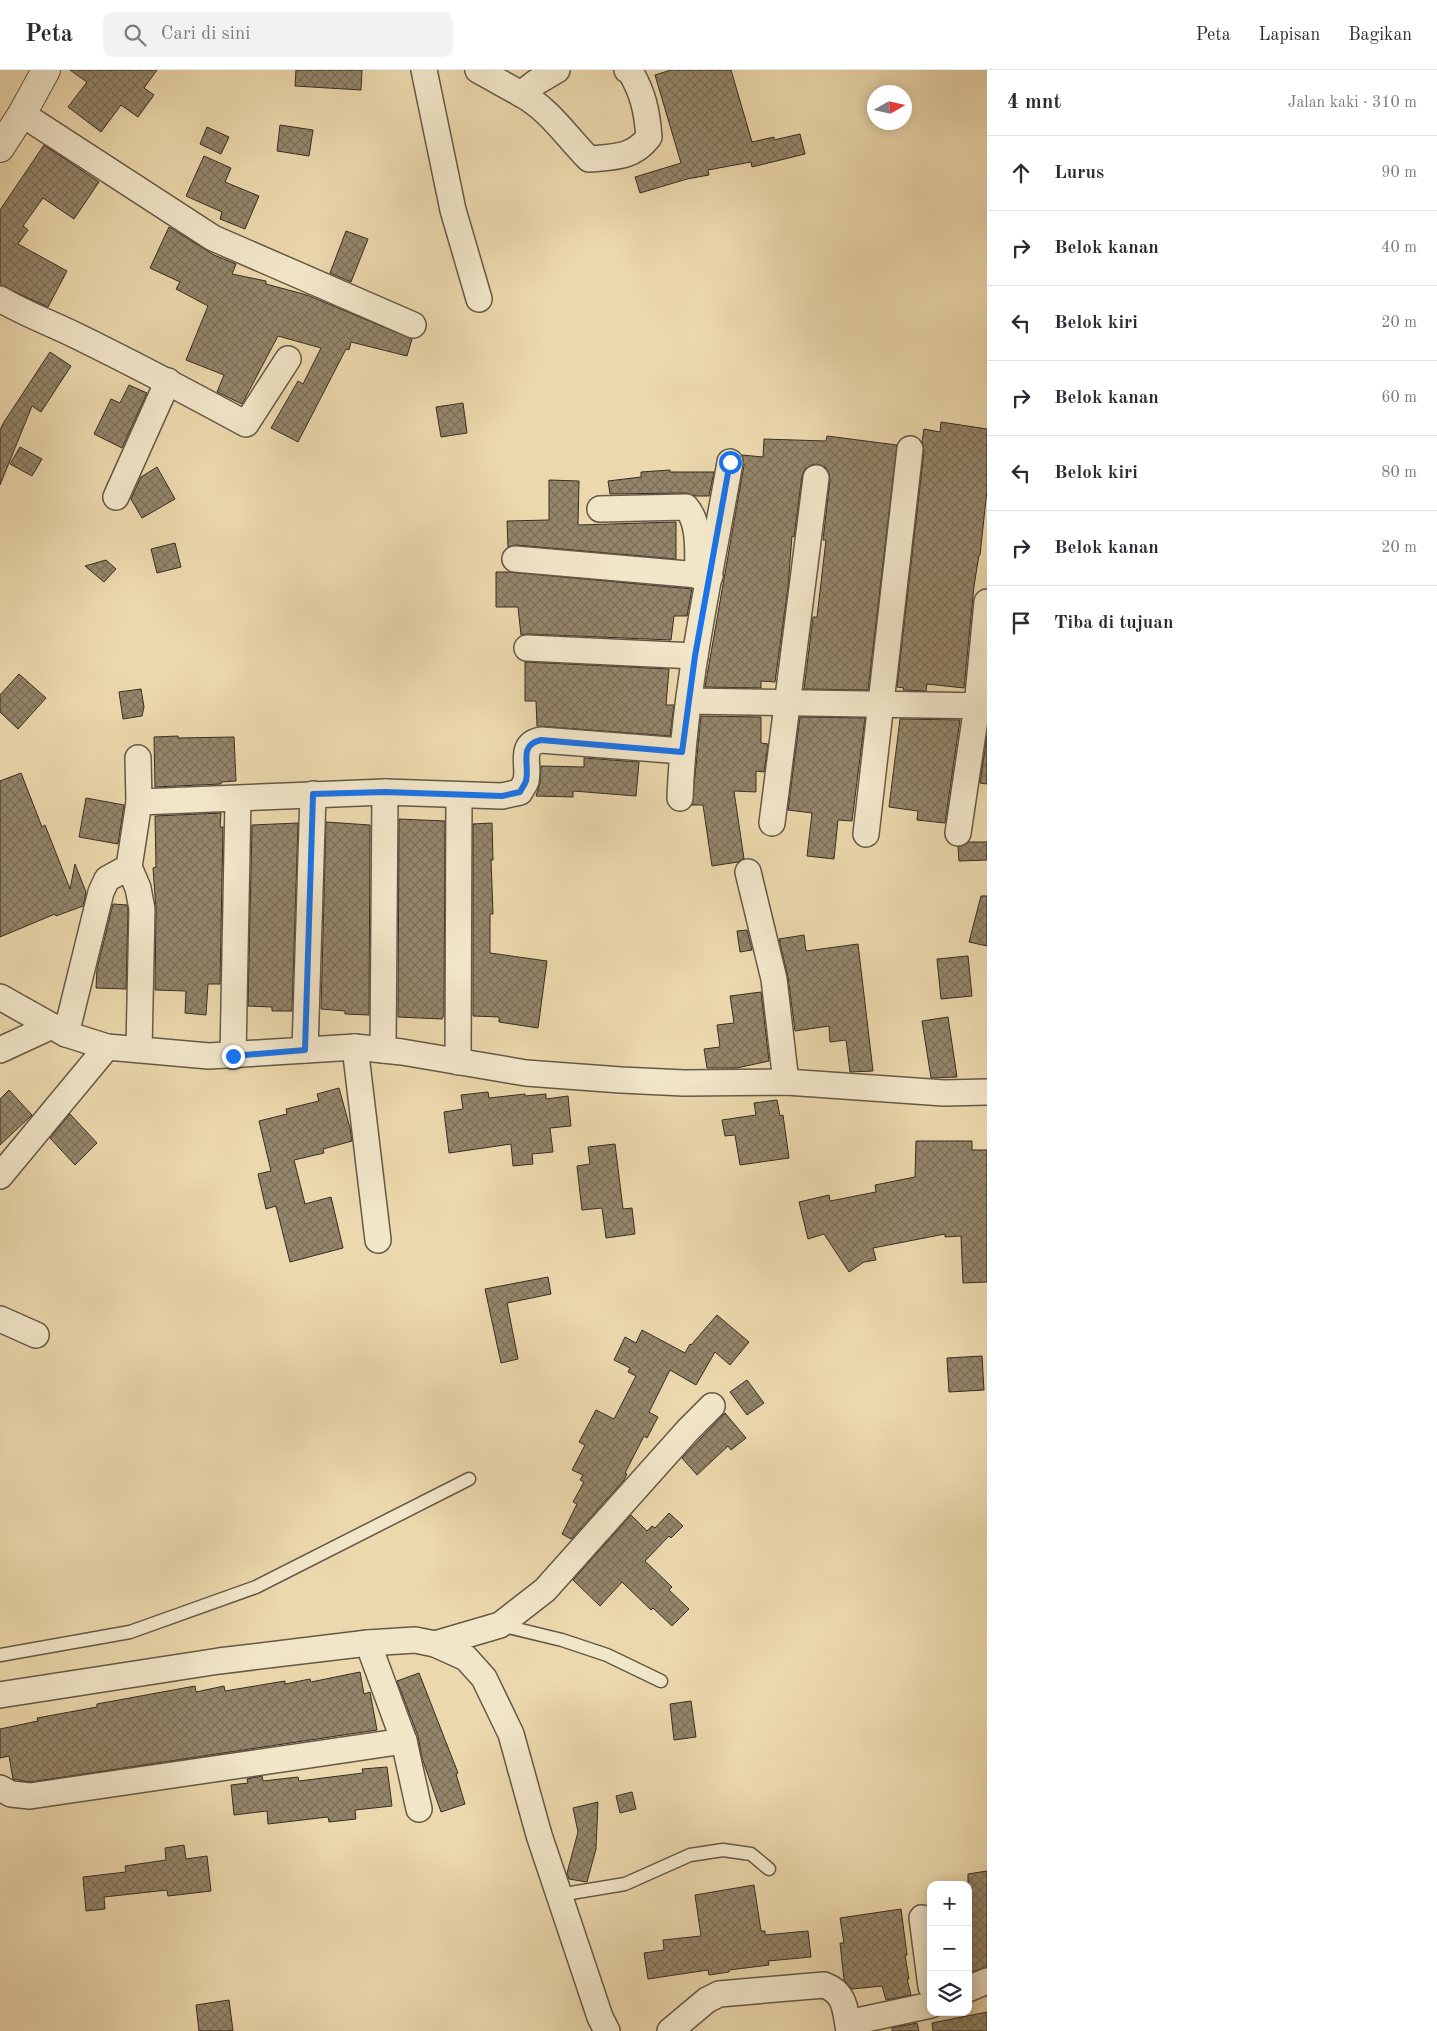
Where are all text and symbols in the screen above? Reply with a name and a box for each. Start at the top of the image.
search box [103,12,453,57]
icon: search [121,21,149,49]
text: Peta [25,23,73,47]
text: Cari di sini [161,25,250,44]
text: Peta [1196,26,1231,44]
text: Lapisan [1259,26,1320,44]
text: Bagikan [1348,26,1412,44]
north arrow [867,85,912,130]
text: 4 mnt [1007,92,1061,113]
text: Jalan kaki · 310 m [1288,95,1417,111]
icon: ahead [1007,159,1035,187]
text: Lurus [1054,164,1104,183]
text: 90 m [1381,165,1417,181]
icon: right [1007,234,1035,262]
text: Belok kanan [1054,239,1159,258]
text: 40 m [1381,240,1417,256]
icon: left [1007,309,1035,337]
text: Belok kiri [1054,314,1138,333]
text: 20 m [1381,315,1417,331]
icon: right [1007,384,1035,412]
text: Belok kanan [1054,389,1159,408]
text: 60 m [1381,390,1417,406]
route start [719,451,742,474]
icon: left [1007,459,1035,487]
text: Belok kiri [1054,464,1138,483]
text: 80 m [1381,465,1417,481]
icon: right [1007,534,1035,562]
text: Belok kanan [1054,539,1159,558]
text: 20 m [1381,540,1417,556]
icon: arrive [1007,609,1035,637]
text: Tiba di tujuan [1054,614,1174,633]
route end [222,1045,245,1068]
map controls [927,1881,972,2016]
button: + [927,1881,972,1926]
button: − [927,1926,972,1971]
button: layers [927,1971,972,2016]

